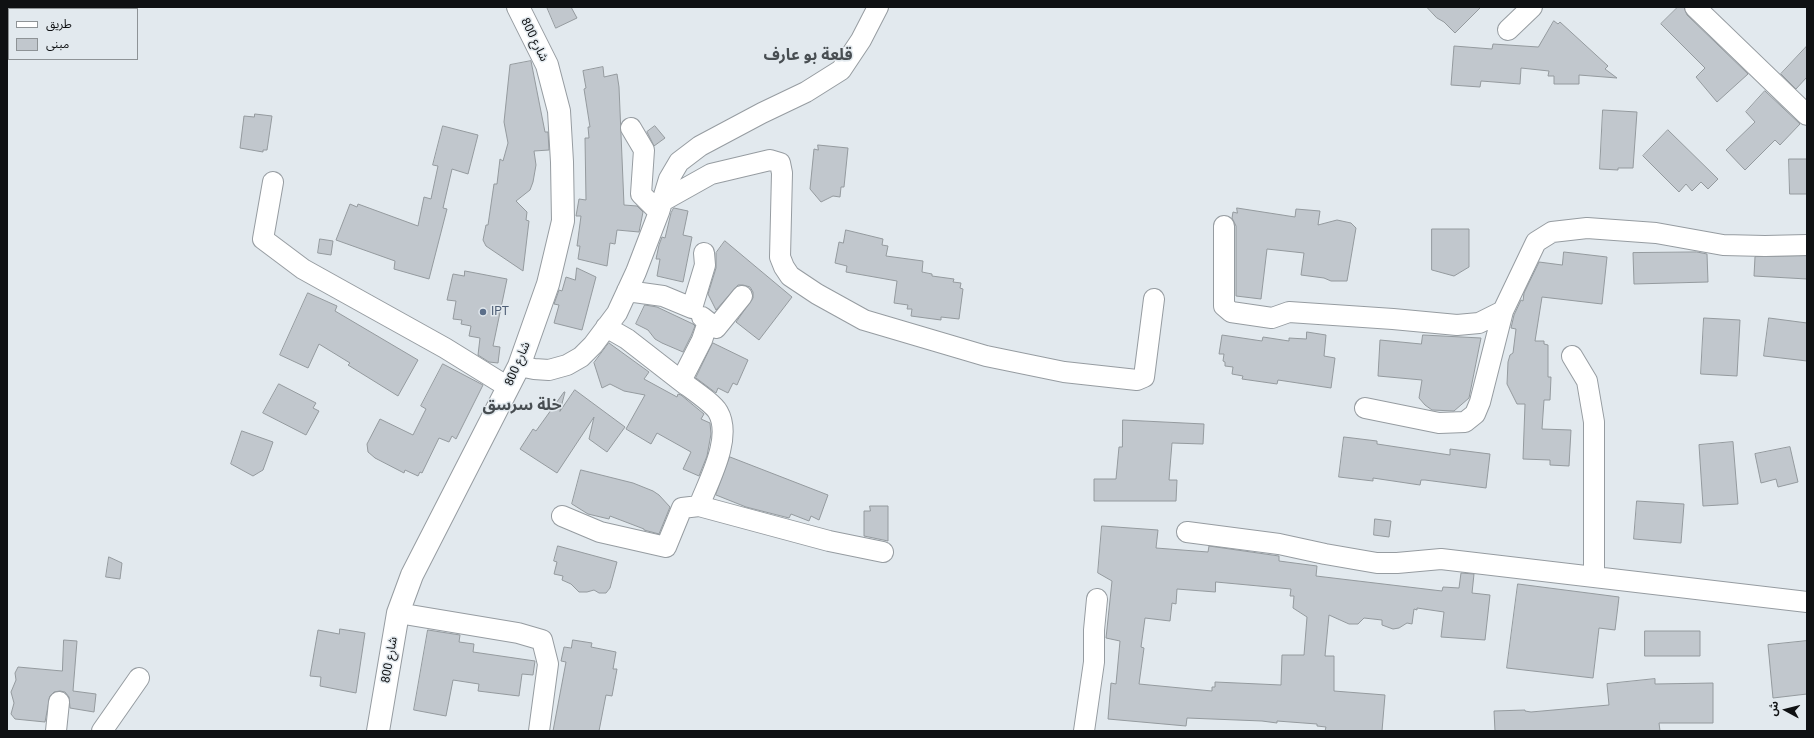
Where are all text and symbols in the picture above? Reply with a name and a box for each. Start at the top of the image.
legend [8,8,138,60]
street label: شارع 800 [517,16,551,64]
text: طريق [46,17,72,31]
text: مبنى [46,37,69,51]
district label: قلعة بو عارف [763,46,853,66]
place label: IPT [491,305,509,319]
marker: IPT [478,307,488,317]
street label: شارع 800 [502,340,534,388]
district label: خلة سرسق [482,396,562,416]
street label: شارع 800 [379,636,401,684]
north arrow [1766,690,1806,730]
text: ش [1766,700,1781,717]

